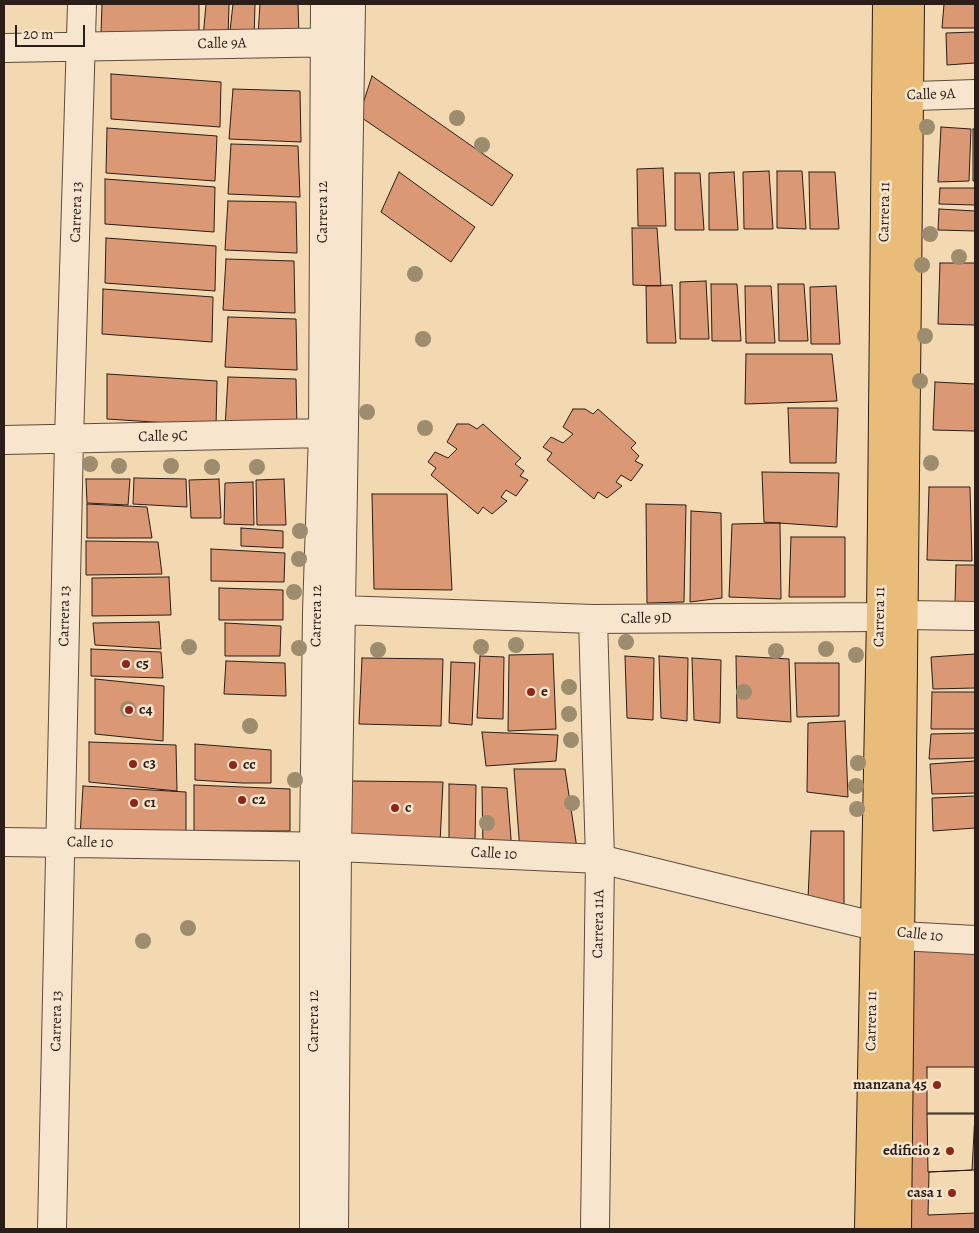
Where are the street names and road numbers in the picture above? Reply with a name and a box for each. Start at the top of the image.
street label: Calle 9A [197,35,247,53]
street label: Calle 9A [906,85,956,105]
street label: Carrera 13 [67,181,87,243]
street label: Carrera 12 [314,181,332,243]
street label: Carrera 11 [875,182,895,242]
street label: Calle 9C [138,428,188,446]
street label: Carrera 13 [55,585,75,647]
street label: Carrera 12 [307,585,327,647]
street label: Carrera 11 [870,587,890,647]
street label: Calle 9D [620,610,672,628]
street label: Calle 10 [67,834,113,852]
street label: Calle 10 [470,844,518,864]
street label: Carrera 11A [589,889,609,959]
street label: Calle 10 [896,924,944,946]
street label: Carrera 13 [47,990,67,1052]
street label: Carrera 12 [305,990,323,1052]
street label: Carrera 11 [862,991,882,1051]

